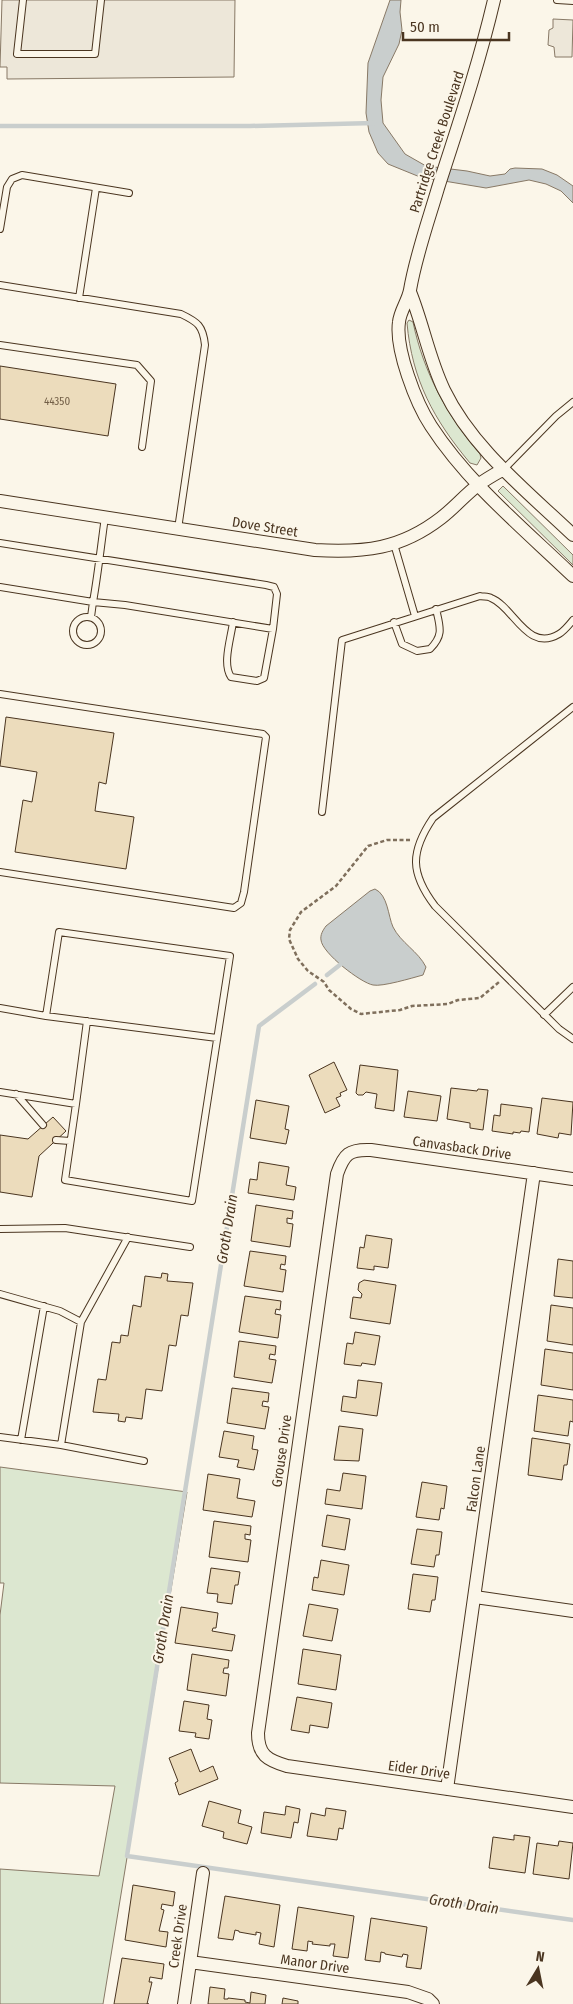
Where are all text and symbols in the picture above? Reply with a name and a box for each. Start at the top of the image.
scale bar [403,10,509,42]
text: 50 m [410,18,440,36]
street label: Partridge Creek Boulevard [406,69,468,215]
house number: 44350 [44,395,70,408]
street label: Dove Street [231,513,299,541]
street label: Canvasback Drive [412,1133,513,1163]
water label: Groth Drain [213,1193,241,1265]
street label: Grouse Drive [269,1414,296,1488]
street label: Falcon Lane [463,1445,489,1513]
water label: Groth Drain [149,1593,177,1665]
street label: Eider Drive [387,1757,451,1783]
water label: Groth Drain [428,1890,500,1918]
street label: Creek Drive [165,1903,191,1969]
north arrow [513,1944,563,1994]
text: N [535,1948,546,1966]
street label: Manor Drive [279,1951,351,1977]

